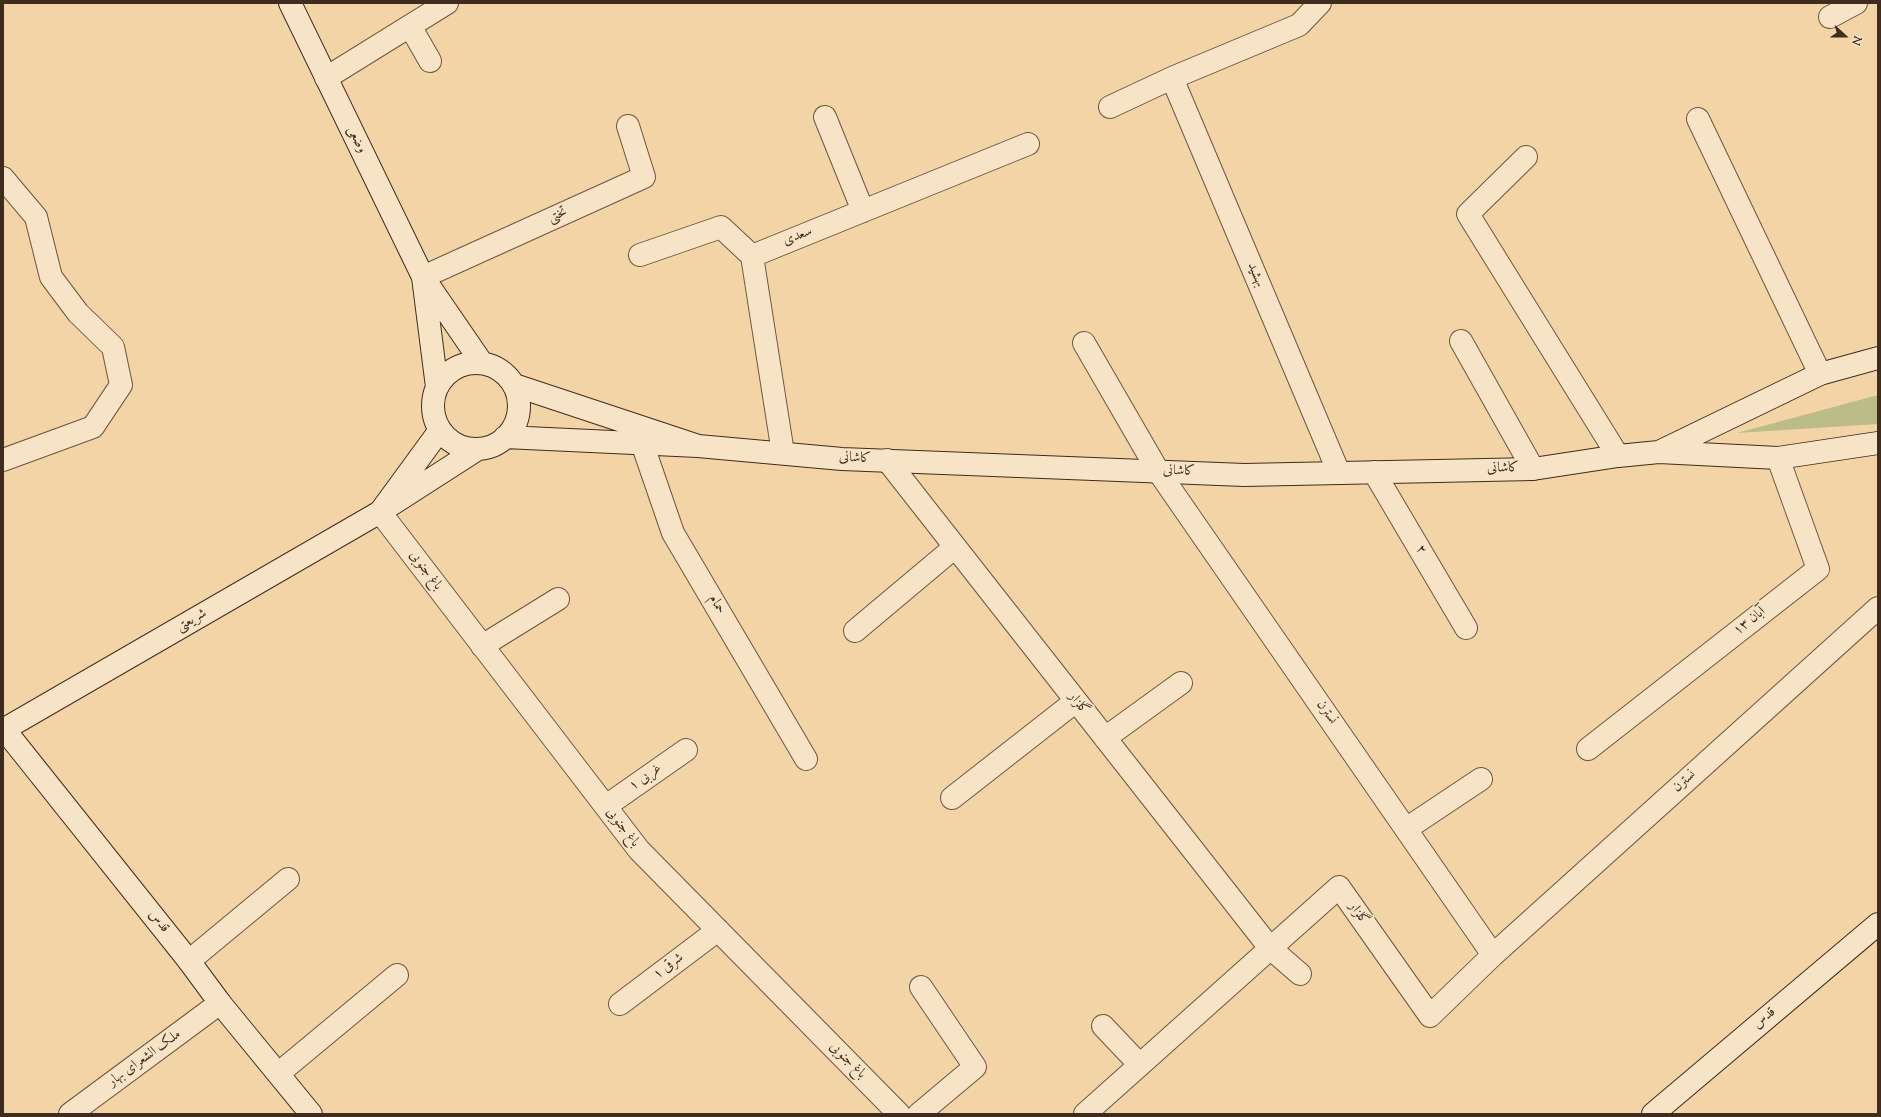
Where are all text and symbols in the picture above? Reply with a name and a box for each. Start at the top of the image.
north arrow [1825,16,1865,56]
text: N [1847,33,1865,47]
street label: وضعی [342,124,370,156]
street label: تختی [546,204,570,228]
street label: سعدی [781,224,815,250]
street label: بهشید [1242,260,1268,290]
street label: کاشانی [838,450,872,468]
street label: کاشانی [1487,460,1519,478]
street label: کاشانی [1163,463,1195,481]
street label: ۲ [1411,542,1429,558]
street label: باغ جنوبی [405,548,445,594]
street label: حمام [704,592,728,618]
street label: ۱۳ آبان [1731,604,1769,640]
street label: شریعتی [174,606,210,636]
street label: گلزار [1064,689,1092,719]
street label: نسترن [1312,698,1340,728]
street label: ۱ غربی [626,761,666,795]
street label: نسترن [1670,767,1700,797]
street label: باغ جنوبی [601,805,643,851]
street label: گلزار [1344,899,1372,929]
street label: قدس [144,907,172,937]
street label: ۱ شرقی [650,950,688,984]
street label: قدس [1750,1005,1780,1033]
street label: ملک الشعرای بهار [105,1027,185,1091]
street label: باغ جنوبی [825,1039,869,1083]

